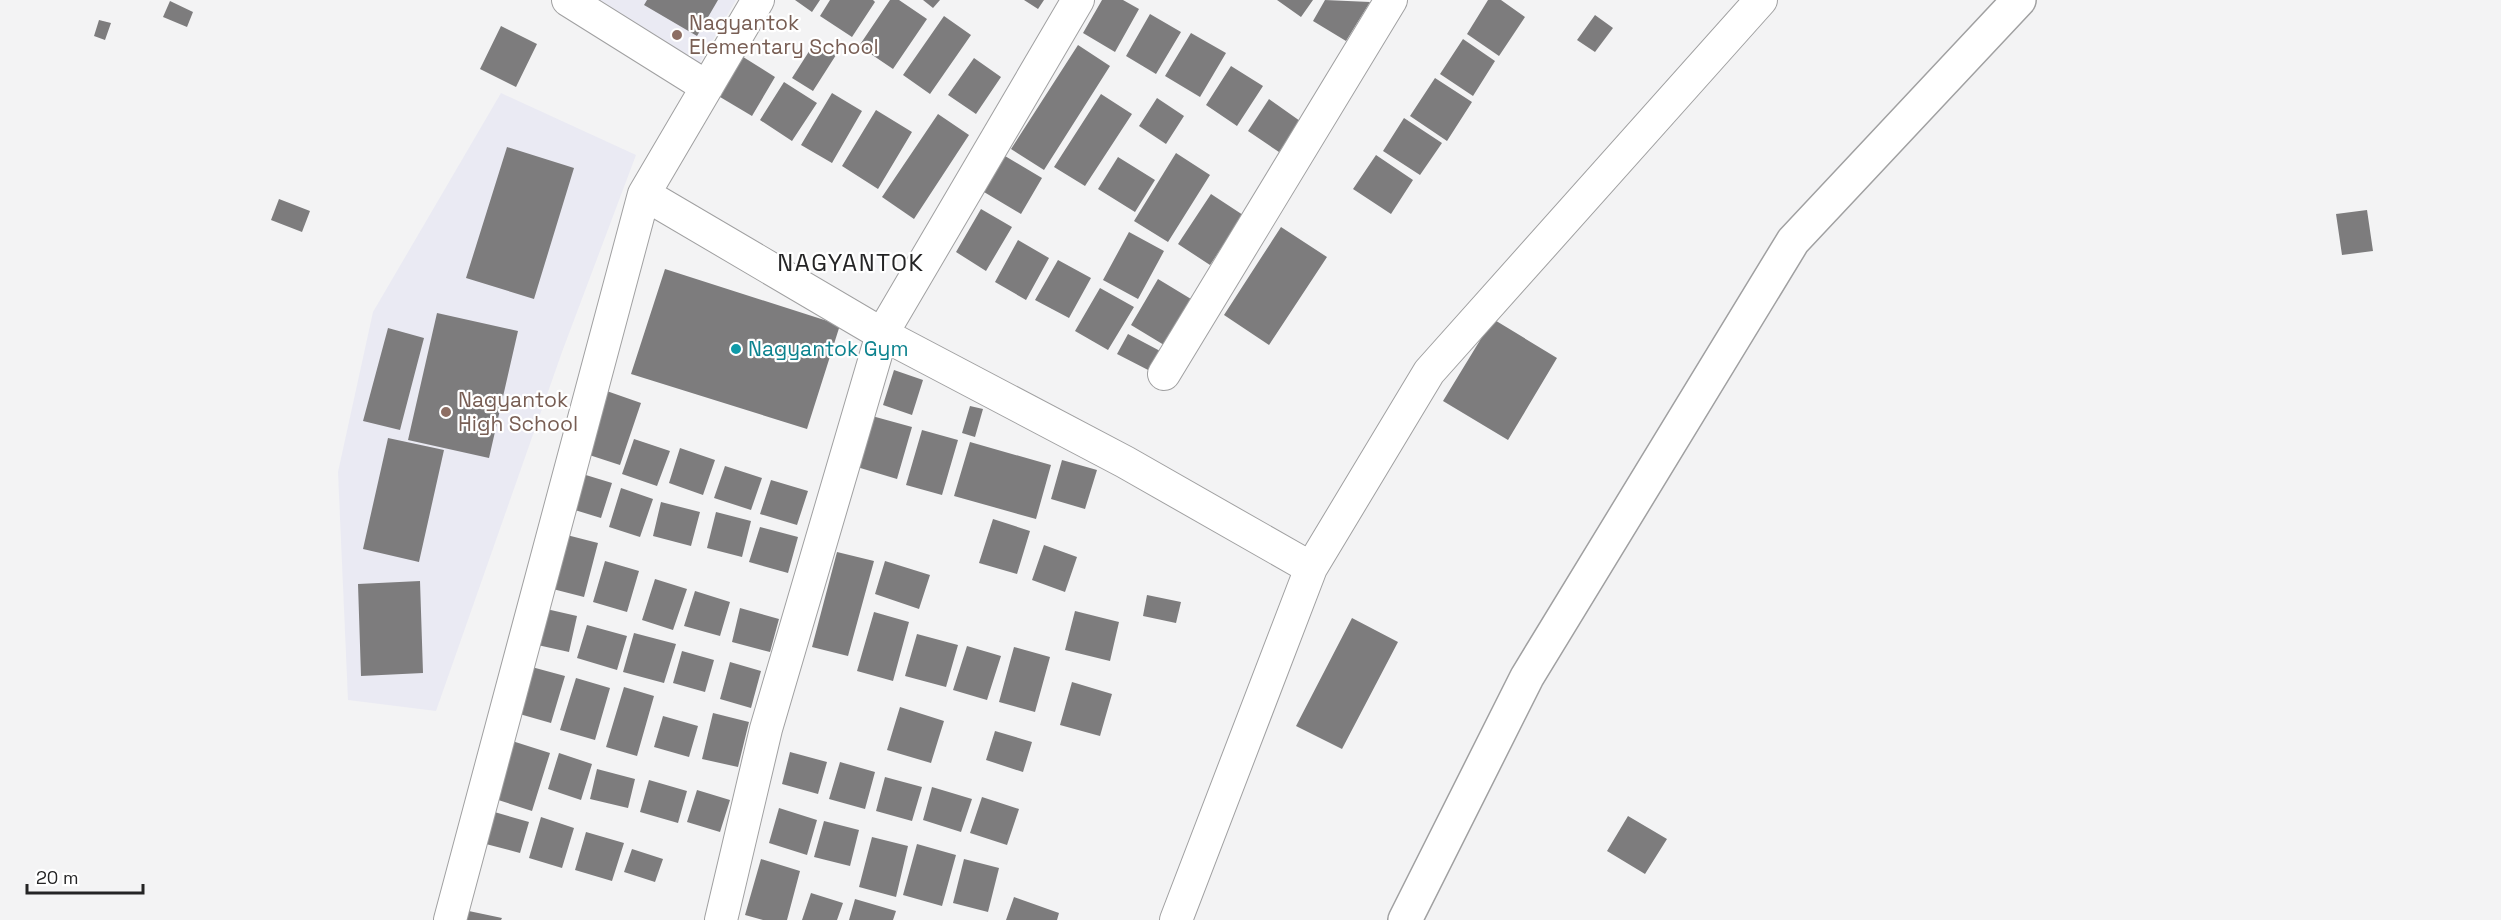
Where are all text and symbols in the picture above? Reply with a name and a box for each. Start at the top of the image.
place label: Nagyantok Elementary School [689,9,879,60]
marker: Nagyantok Elementary School [670,28,684,42]
district label: NAGYANTOK [777,247,925,278]
place label: Nagyantok Gym [748,335,908,362]
marker: Nagyantok Gym [729,342,743,356]
place label: Nagyantok High School [458,386,578,437]
marker: Nagyantok High School [439,405,453,419]
scale bar [27,857,142,895]
text: 20 m [36,866,79,889]

